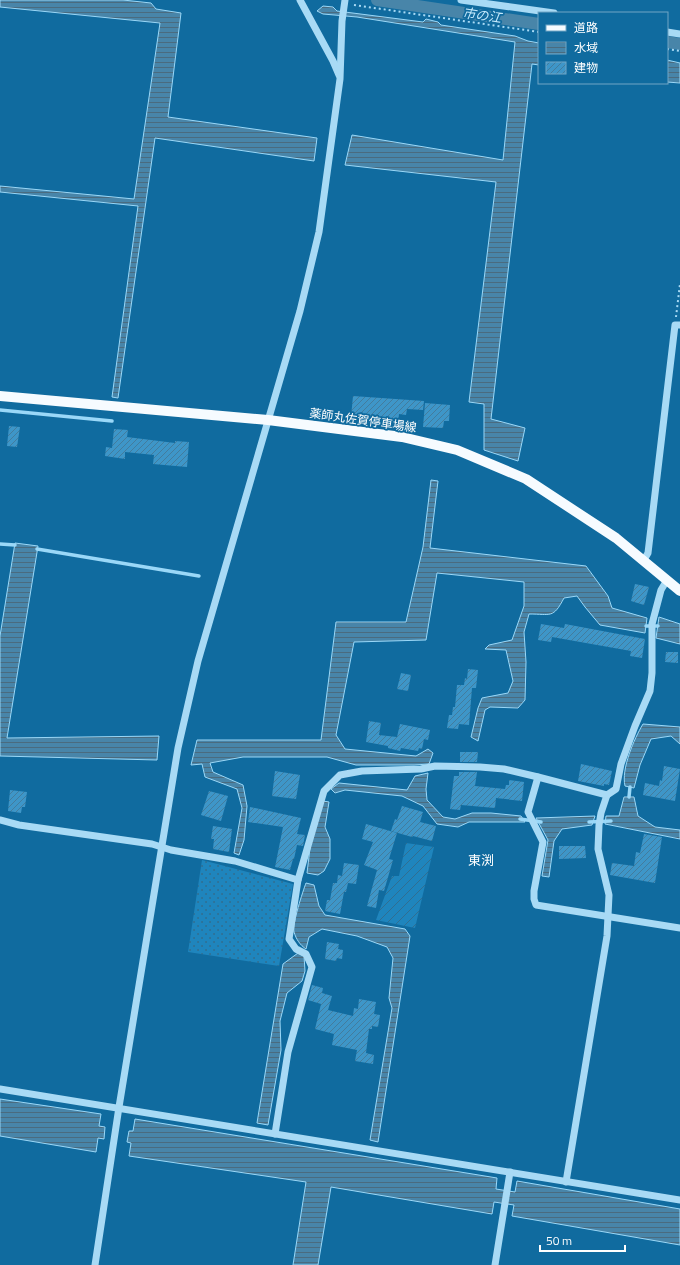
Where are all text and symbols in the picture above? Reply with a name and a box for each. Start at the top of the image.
water label: 市の江 [461,2,505,28]
legend [538,12,668,84]
text: 道路 [574,18,598,37]
text: 水域 [574,38,598,57]
text: 建物 [574,58,598,77]
street label: 薬師丸佐賀停車場線 [308,403,418,437]
district label: 東渕 [468,850,494,870]
scale bar [540,1227,625,1253]
text: 50 m [546,1231,572,1250]

